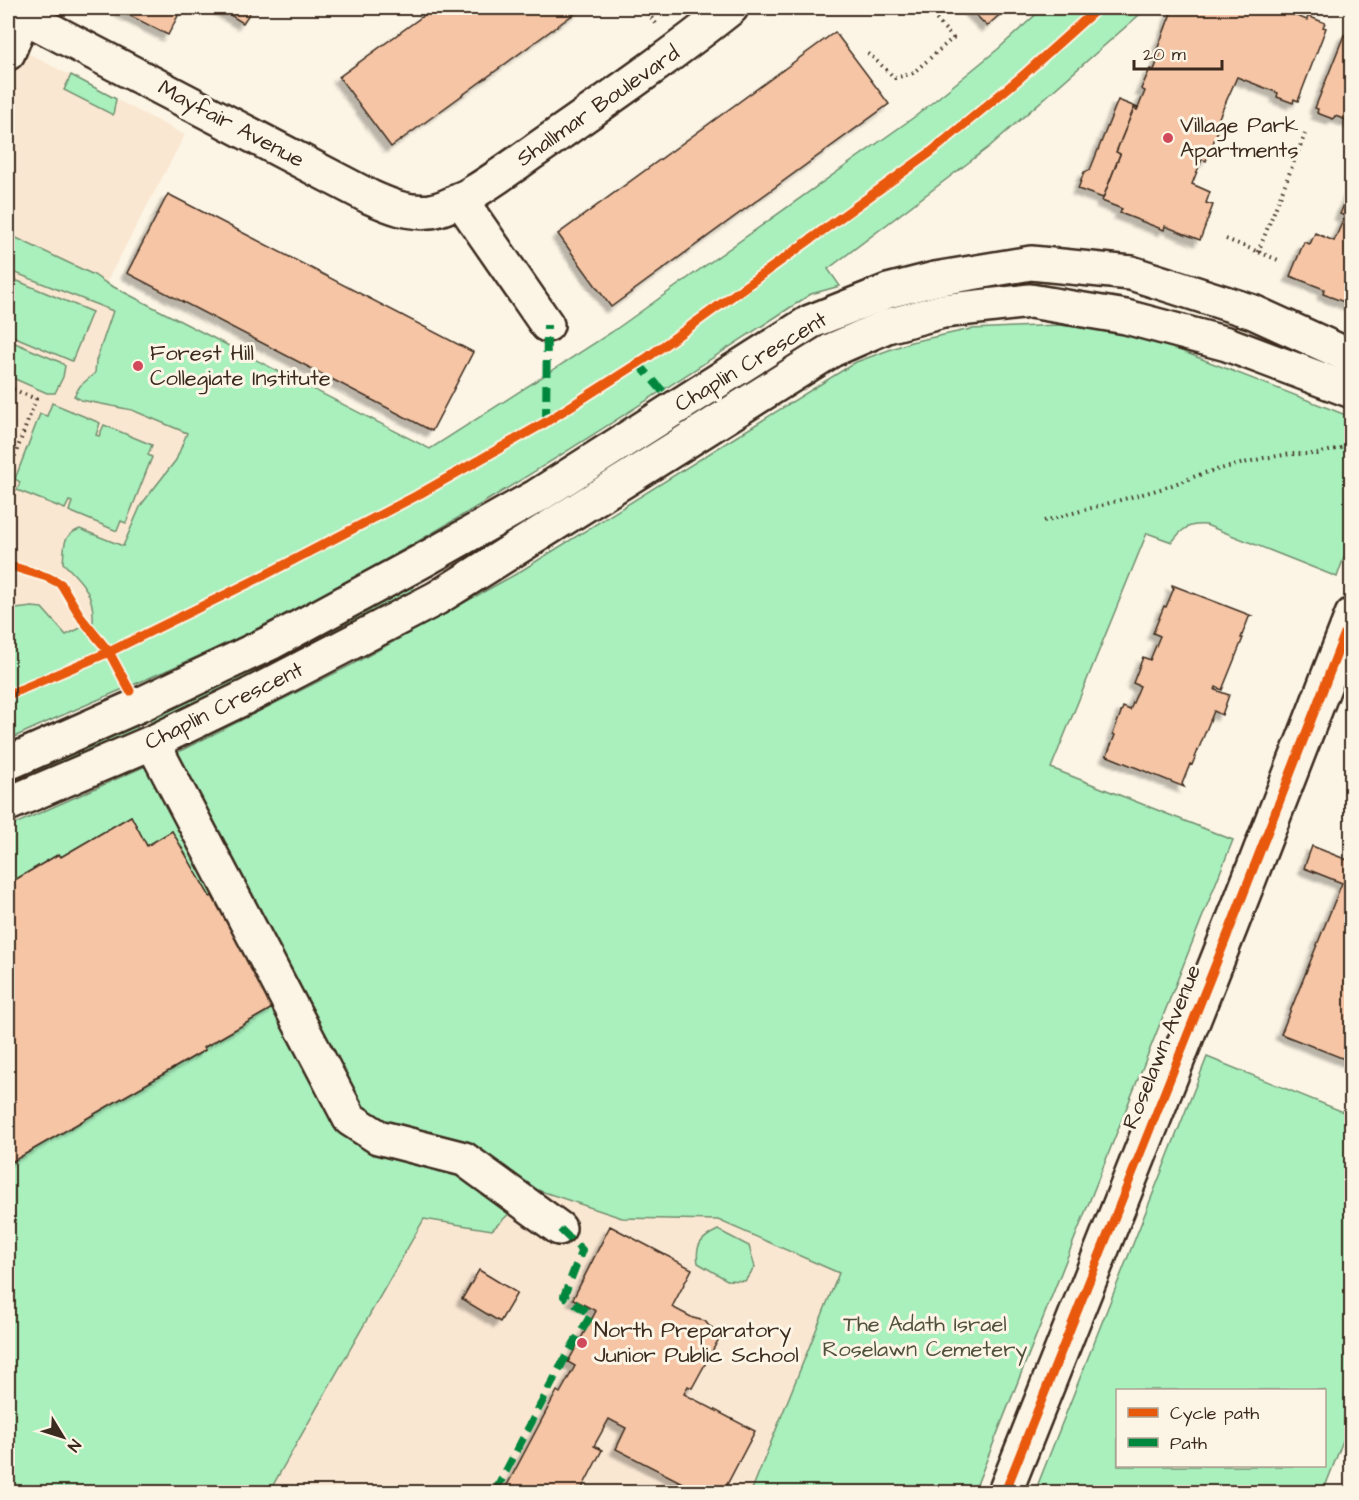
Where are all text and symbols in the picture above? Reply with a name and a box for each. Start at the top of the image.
scale bar [1134,33,1222,71]
street label: Shallmar Boulevard [510,38,686,174]
text: 20 m [1143,42,1186,67]
street label: Mayfair Avenue [152,72,310,177]
place label: Village Park Apartments [1180,110,1299,166]
marker: Village Park Apartments [1161,131,1175,145]
street label: Chaplin Crescent [669,304,833,420]
place label: Forest Hill Collegiate Institute [150,338,331,395]
marker: Forest Hill Collegiate Institute [131,359,145,373]
street label: Chaplin Crescent [140,654,309,758]
street label: Roselawn Avenue [1115,960,1209,1134]
park label: The Adath Israel Roselawn Cemetery [823,1309,1027,1366]
place label: North Preparatory Junior Public School [594,1315,799,1371]
marker: North Preparatory Junior Public School [575,1336,589,1350]
legend [1116,1389,1326,1467]
text: Cycle path [1170,1401,1259,1427]
north arrow [33,1407,93,1467]
text: Path [1170,1431,1207,1456]
text: N [62,1435,86,1456]

